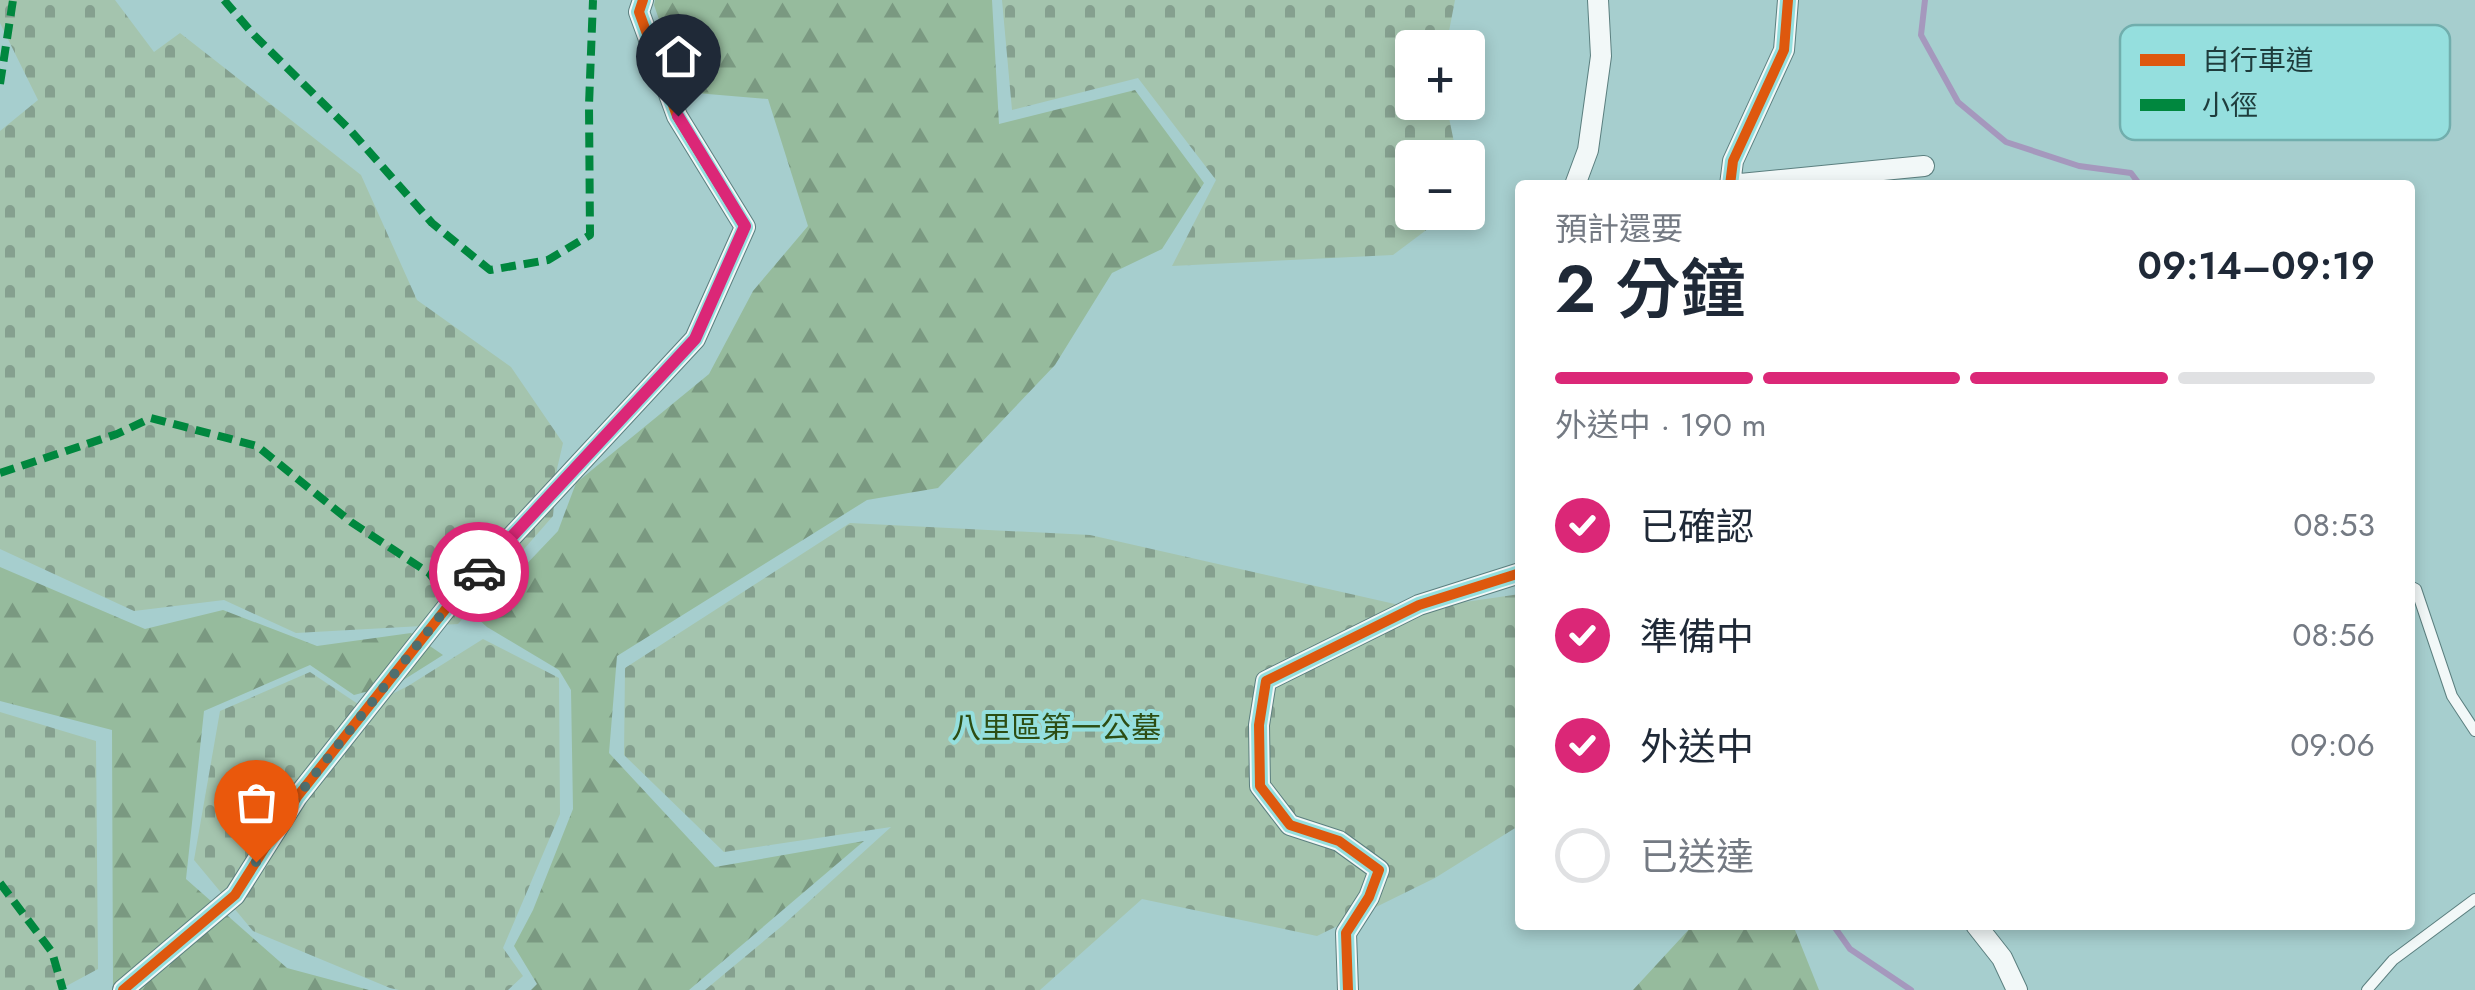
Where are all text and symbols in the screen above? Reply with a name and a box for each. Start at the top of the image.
pin [636,14,721,117]
legend [2120,25,2450,140]
icon: home [651,29,706,84]
map controls [1395,30,1485,230]
button: + [1395,30,1485,120]
text: 自行車道 [2202,40,2314,81]
text: 小徑 [2202,85,2258,126]
button: − [1395,140,1485,230]
text: 預計還要 [1555,206,1683,252]
text: 09:14–09:19 [2137,238,2375,293]
text: 2 分鐘 [1555,242,1745,336]
text: 外送中 · 190 m [1555,402,1766,448]
icon: check [1555,498,1610,553]
text: 已確認 [1640,499,1754,554]
text: 08:53 [2293,502,2375,548]
courier [429,522,529,622]
icon: car [452,545,507,600]
icon: check [1555,608,1610,663]
text: 準備中 [1640,609,1754,664]
text: 08:56 [2292,612,2375,658]
park label: 八里區第一公墓 [951,706,1161,749]
icon: check [1555,718,1610,773]
text: 外送中 [1640,719,1754,774]
text: 09:06 [2290,722,2375,768]
pin [214,760,299,863]
icon: bag [229,775,284,830]
text: 已送達 [1640,829,1754,884]

